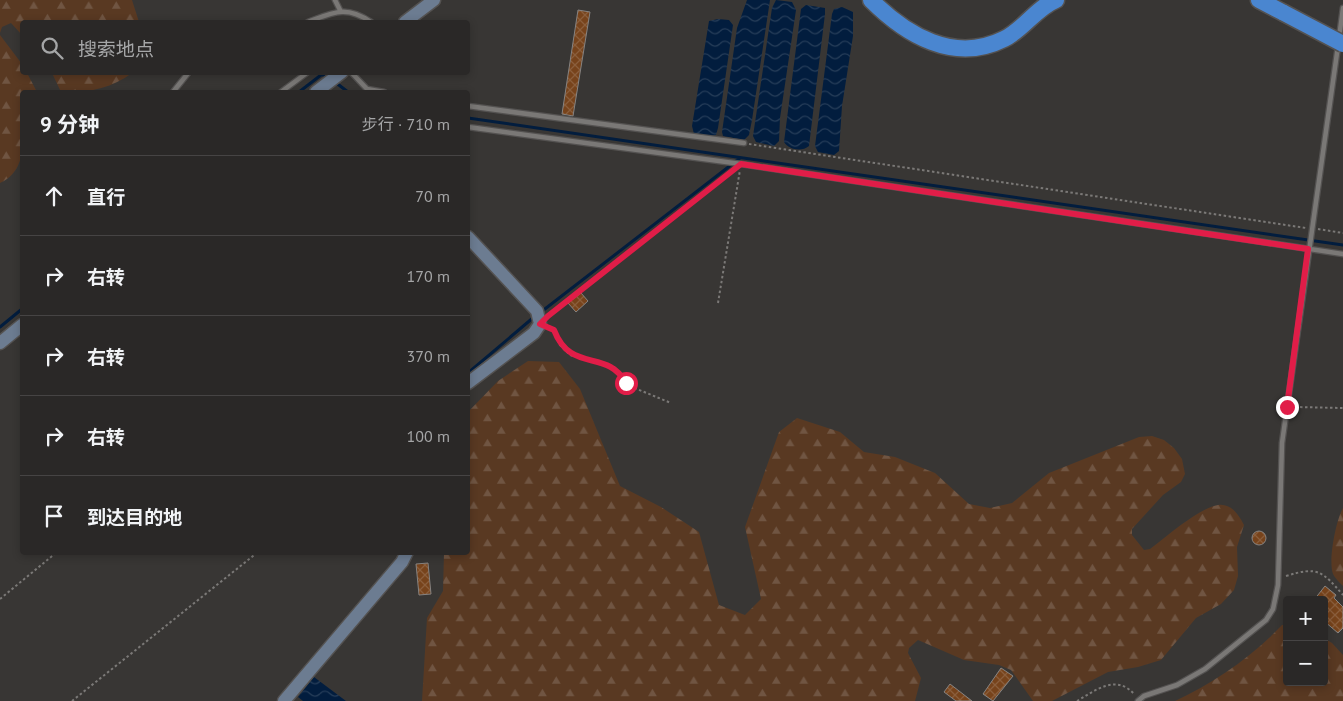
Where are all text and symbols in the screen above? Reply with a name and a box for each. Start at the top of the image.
search box [20,20,470,75]
icon: search [38,34,66,62]
text: 搜索地点 [78,37,154,61]
text: 9 分钟 [40,111,99,138]
text: 步行 · 710 m [362,114,450,134]
icon: ahead [40,182,68,210]
text: 直行 [87,185,125,209]
text: 70 m [415,186,450,206]
icon: right [40,262,68,290]
text: 右转 [87,265,125,289]
text: 170 m [407,266,450,286]
icon: right [40,342,68,370]
text: 右转 [87,345,125,369]
text: 370 m [407,346,450,366]
route start [615,372,638,395]
route end [1276,396,1299,419]
icon: right [40,422,68,450]
text: 右转 [87,425,125,449]
text: 100 m [407,426,450,446]
icon: arrive [40,502,68,530]
text: 到达目的地 [87,505,182,529]
map controls [1283,596,1328,686]
button: + [1283,596,1328,641]
button: − [1283,641,1328,686]

